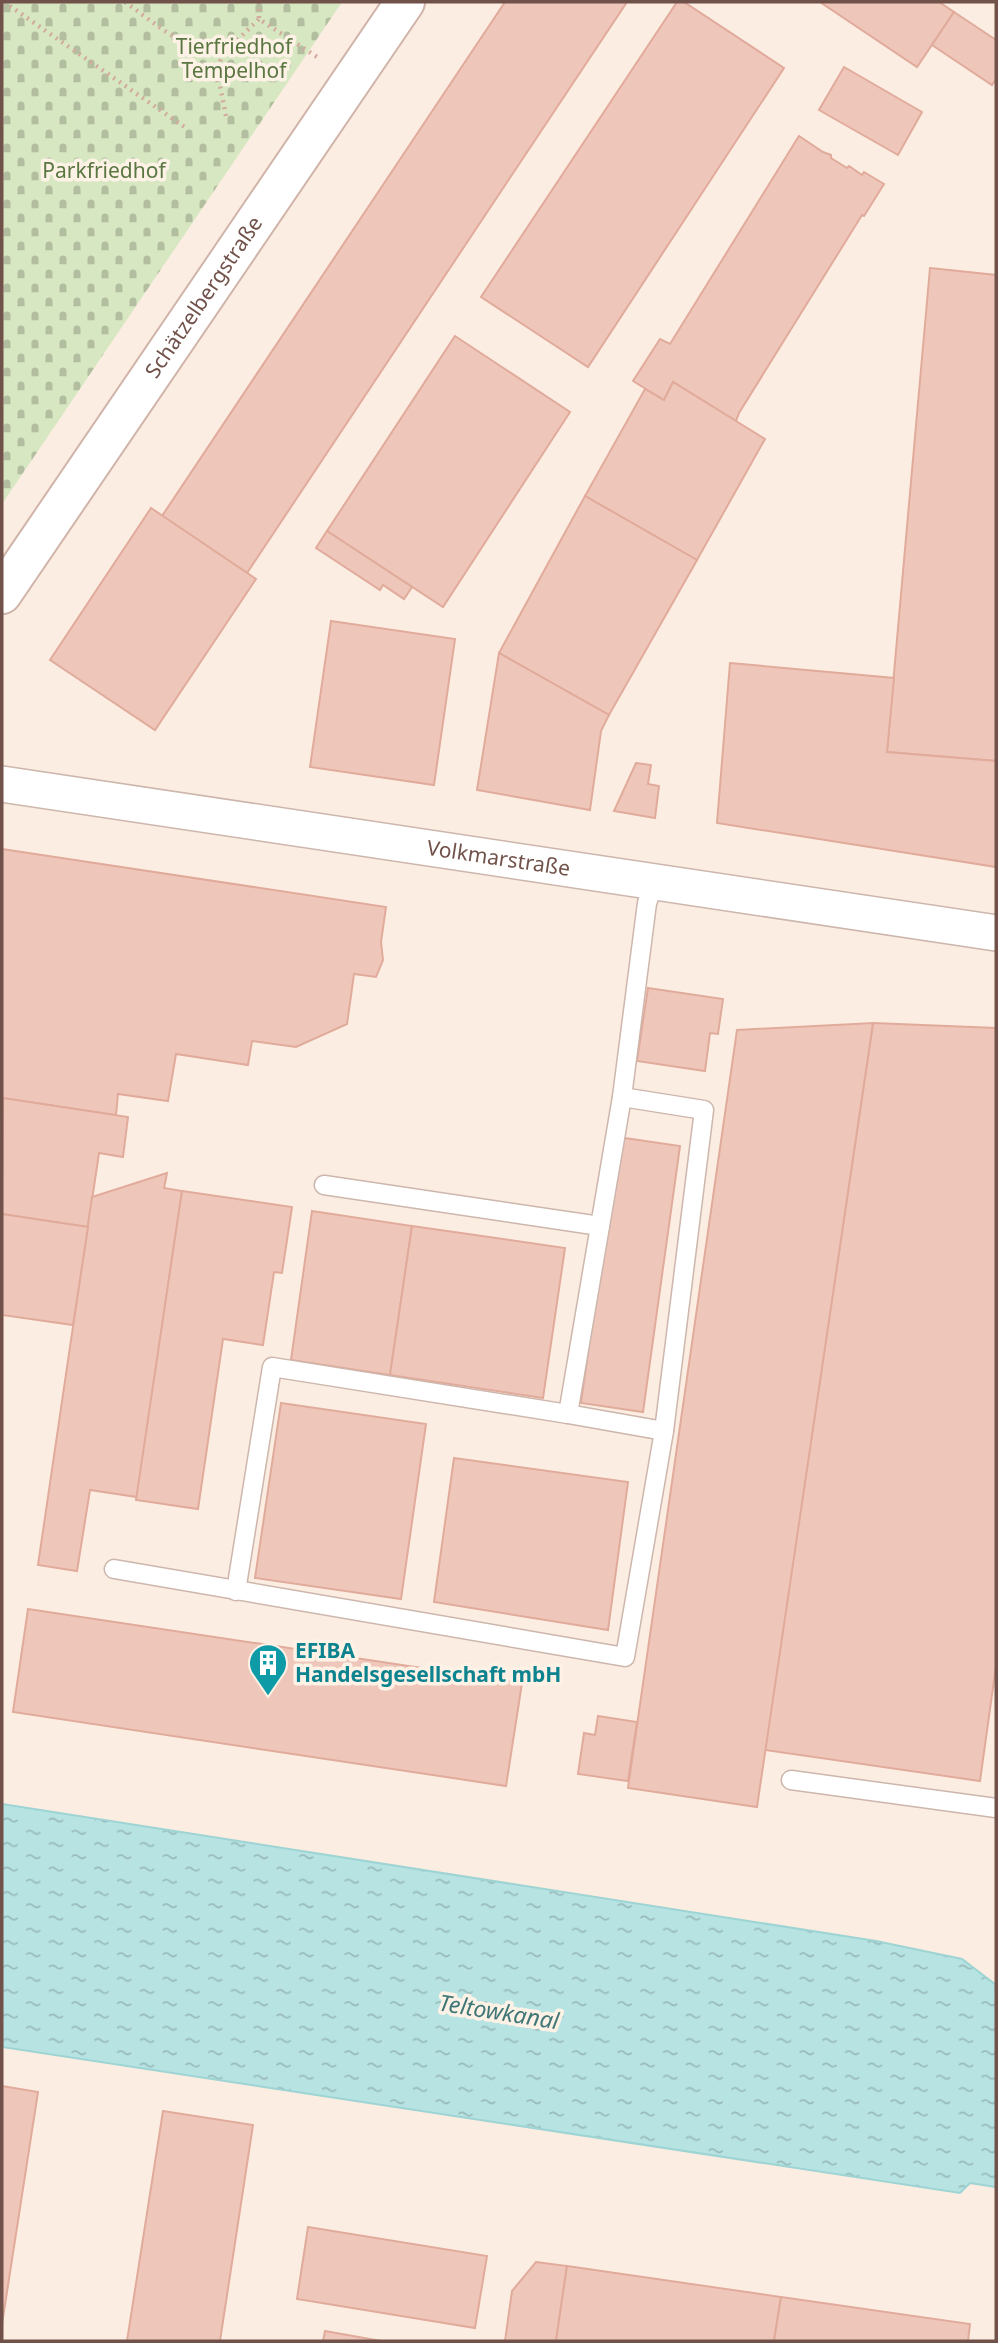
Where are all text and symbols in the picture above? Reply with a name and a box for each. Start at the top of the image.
park label: Tierfriedhof Tempelhof [176,32,294,84]
park label: Parkfriedhof [42,156,167,184]
street label: Schätzelbergstraße [138,210,268,383]
street label: Volkmarstraße [425,833,572,882]
place label: EFIBA Handelsgesellschaft mbH [295,1636,561,1688]
building icon: EFIBA Handelsgesellschaft mbH [247,1642,289,1697]
water label: Teltowkanal [437,1986,562,2036]

